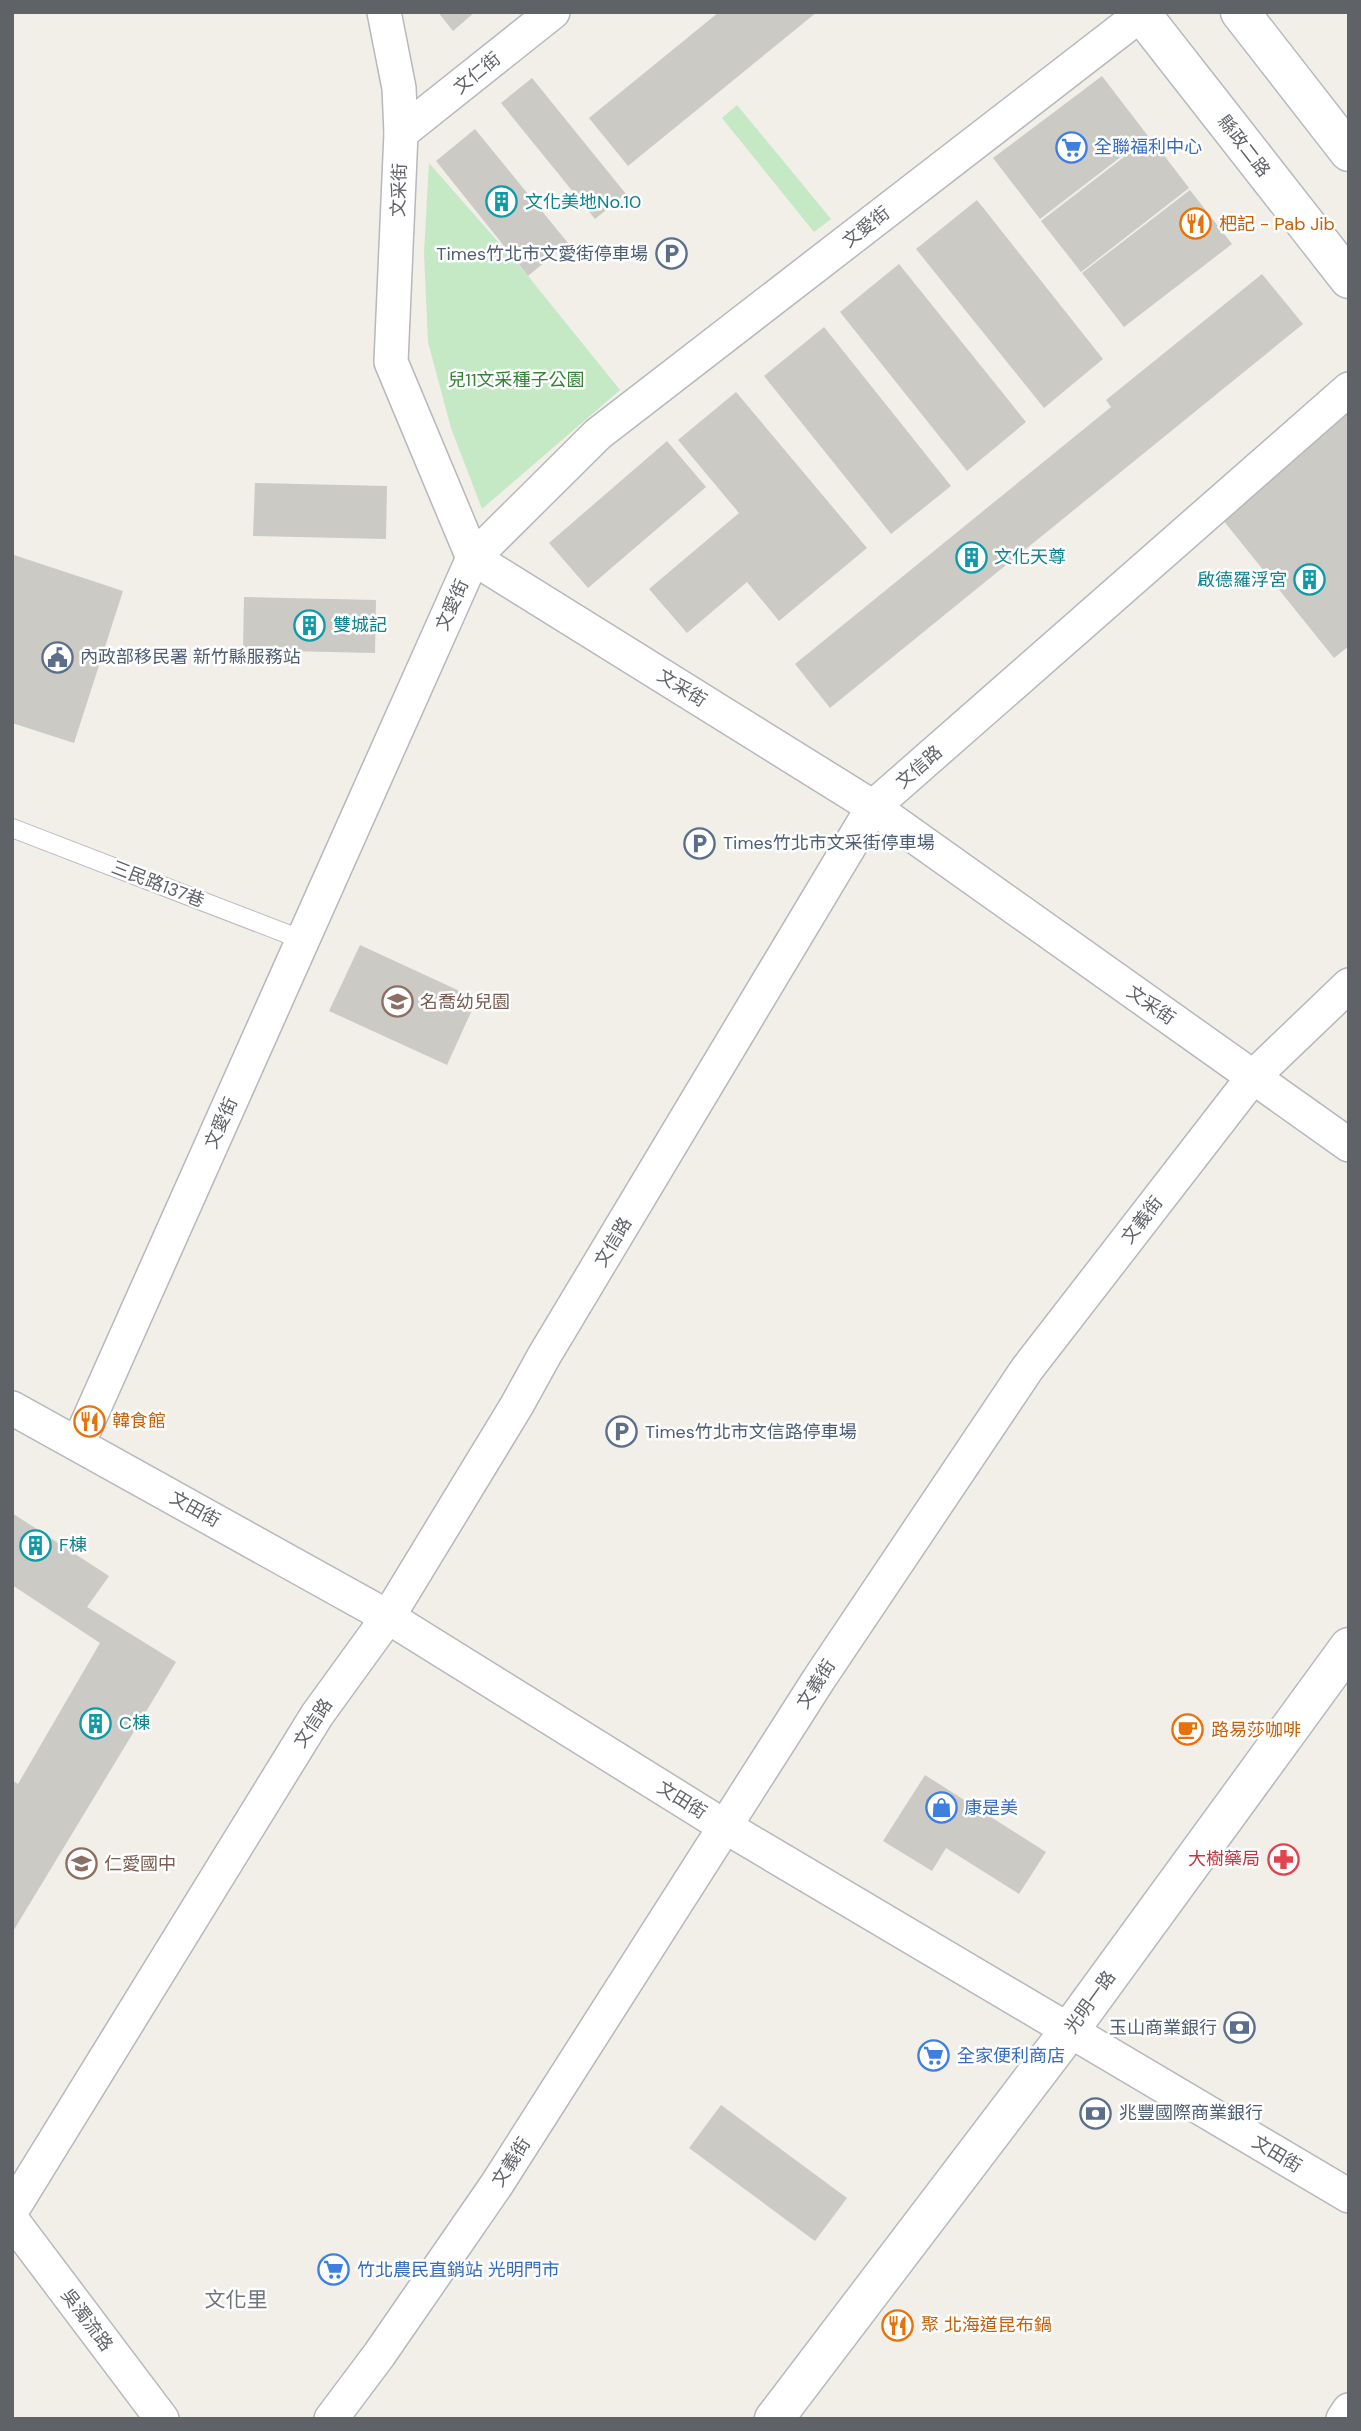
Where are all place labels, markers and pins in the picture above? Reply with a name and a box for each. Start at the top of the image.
supermarket icon: 全聯福利中心 [1054,130,1088,164]
place label: 全聯福利中心 [1094,135,1202,159]
building icon: 文化美地No.10 [485,185,519,219]
place label: 文化美地No.10 [525,190,641,214]
restaurant icon: 杷記 - Pab Jib [1179,207,1213,241]
place label: 杷記 - Pab Jib [1219,212,1335,236]
parking icon: Times竹北市文愛街停車場 [654,237,688,271]
place label: Times竹北市文愛街停車場 [436,242,648,266]
building icon: 文化天尊 [954,540,988,574]
place label: 文化天尊 [994,545,1066,569]
building icon: 啟德羅浮宮 [1293,563,1327,597]
place label: 啟德羅浮宮 [1197,568,1287,592]
building icon: 雙城記 [293,608,327,642]
place label: 雙城記 [333,613,387,637]
public building icon: 內政部移民署 新竹縣服務站 [40,640,74,674]
place label: 內政部移民署 新竹縣服務站 [80,645,301,669]
parking icon: Times竹北市文采街停車場 [683,826,717,860]
place label: Times竹北市文采街停車場 [723,831,935,855]
school or university icon: 名喬幼兒園 [380,985,414,1019]
place label: 名喬幼兒園 [420,990,510,1014]
restaurant icon: 韓食館 [72,1404,106,1438]
place label: 韓食館 [112,1409,166,1433]
parking icon: Times竹北市文信路停車場 [605,1415,639,1449]
place label: Times竹北市文信路停車場 [645,1420,857,1444]
building icon: F棟 [19,1528,53,1562]
place label: F棟 [59,1533,87,1557]
building icon: C棟 [79,1706,113,1740]
place label: C棟 [119,1711,150,1735]
cafe icon: 路易莎咖啡 [1171,1713,1205,1747]
place label: 路易莎咖啡 [1211,1718,1301,1742]
shop icon: 康是美 [924,1791,958,1825]
place label: 康是美 [964,1796,1018,1820]
pharmacy icon: 大樹藥局 [1266,1842,1300,1876]
school or university icon: 仁愛國中 [64,1847,98,1881]
place label: 大樹藥局 [1188,1847,1260,1871]
place label: 仁愛國中 [104,1852,176,1876]
bank icon: 玉山商業銀行 [1223,2011,1257,2045]
place label: 玉山商業銀行 [1109,2016,1217,2040]
supermarket icon: 全家便利商店 [917,2039,951,2073]
place label: 全家便利商店 [957,2044,1065,2068]
bank icon: 兆豐國際商業銀行 [1079,2096,1113,2130]
place label: 兆豐國際商業銀行 [1119,2101,1263,2125]
supermarket icon: 竹北農民直銷站 光明門市 [317,2253,351,2287]
place label: 竹北農民直銷站 光明門市 [357,2258,560,2282]
restaurant icon: 聚 北海道昆布鍋 [881,2308,915,2342]
place label: 聚 北海道昆布鍋 [921,2313,1052,2337]

